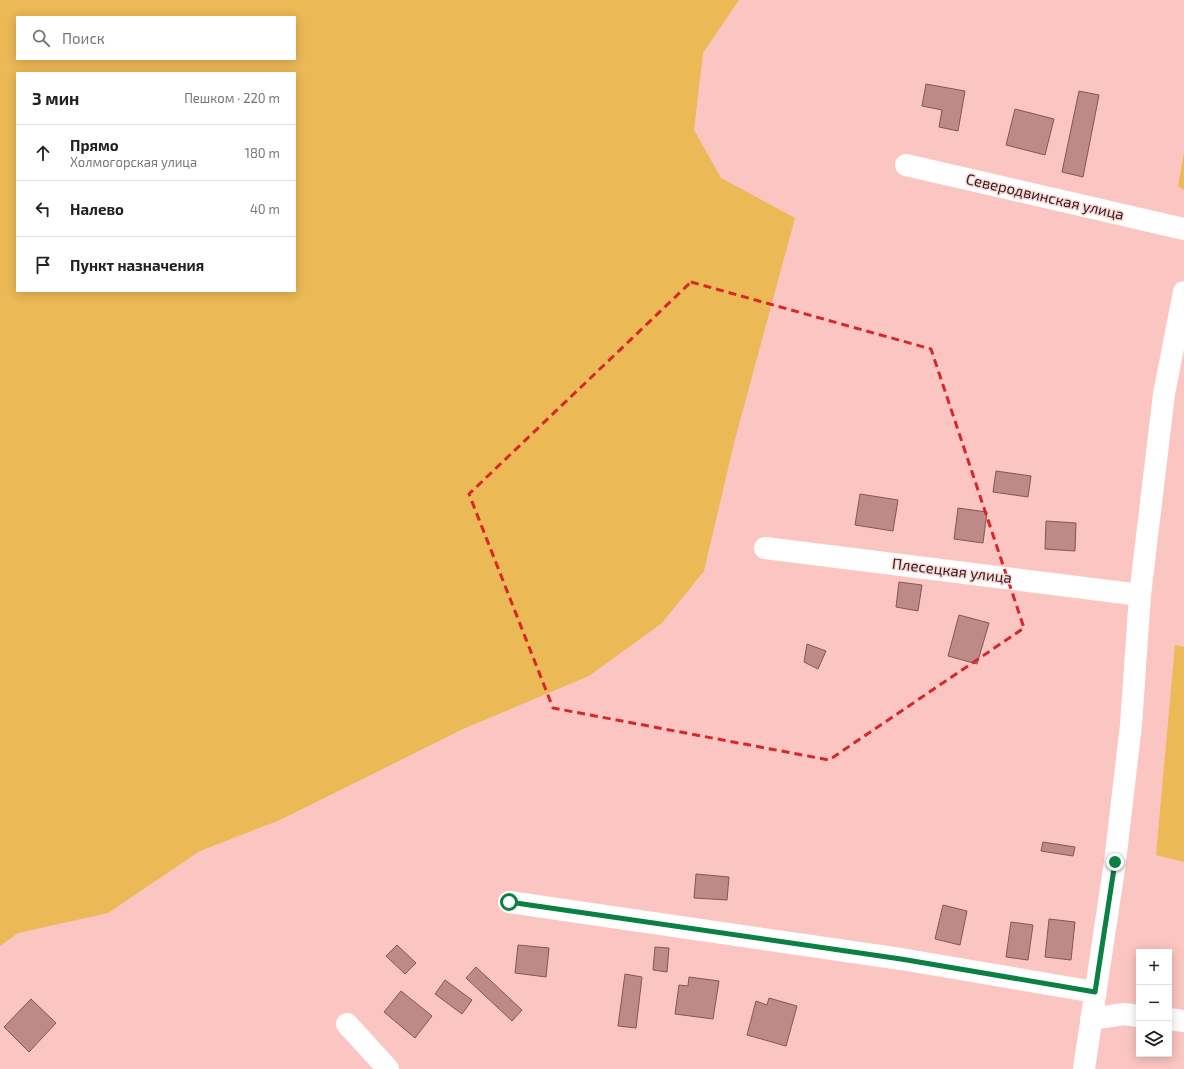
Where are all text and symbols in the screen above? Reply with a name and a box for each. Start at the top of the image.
search box [16,16,296,60]
icon: search [30,27,52,49]
text: Поиск [62,29,105,47]
text: 3 мин [32,88,79,108]
text: Пешком · 220 m [184,90,280,106]
text: Прямо [70,136,119,154]
icon: ahead [32,142,54,164]
text: 180 m [245,145,280,161]
text: Холмогорская улица [70,154,197,170]
street label: Северодвинская улица [964,169,1126,224]
icon: left [32,198,54,220]
text: Налево [70,200,124,218]
text: 40 m [250,201,280,217]
icon: arrive [32,254,54,276]
text: Пункт назначения [70,256,204,274]
street label: Плесецкая улица [891,554,1013,587]
route end [1106,853,1124,871]
route start [500,893,518,911]
map controls [1136,949,1172,1057]
button: + [1136,949,1172,985]
button: − [1136,985,1172,1021]
button: layers [1136,1021,1172,1057]

